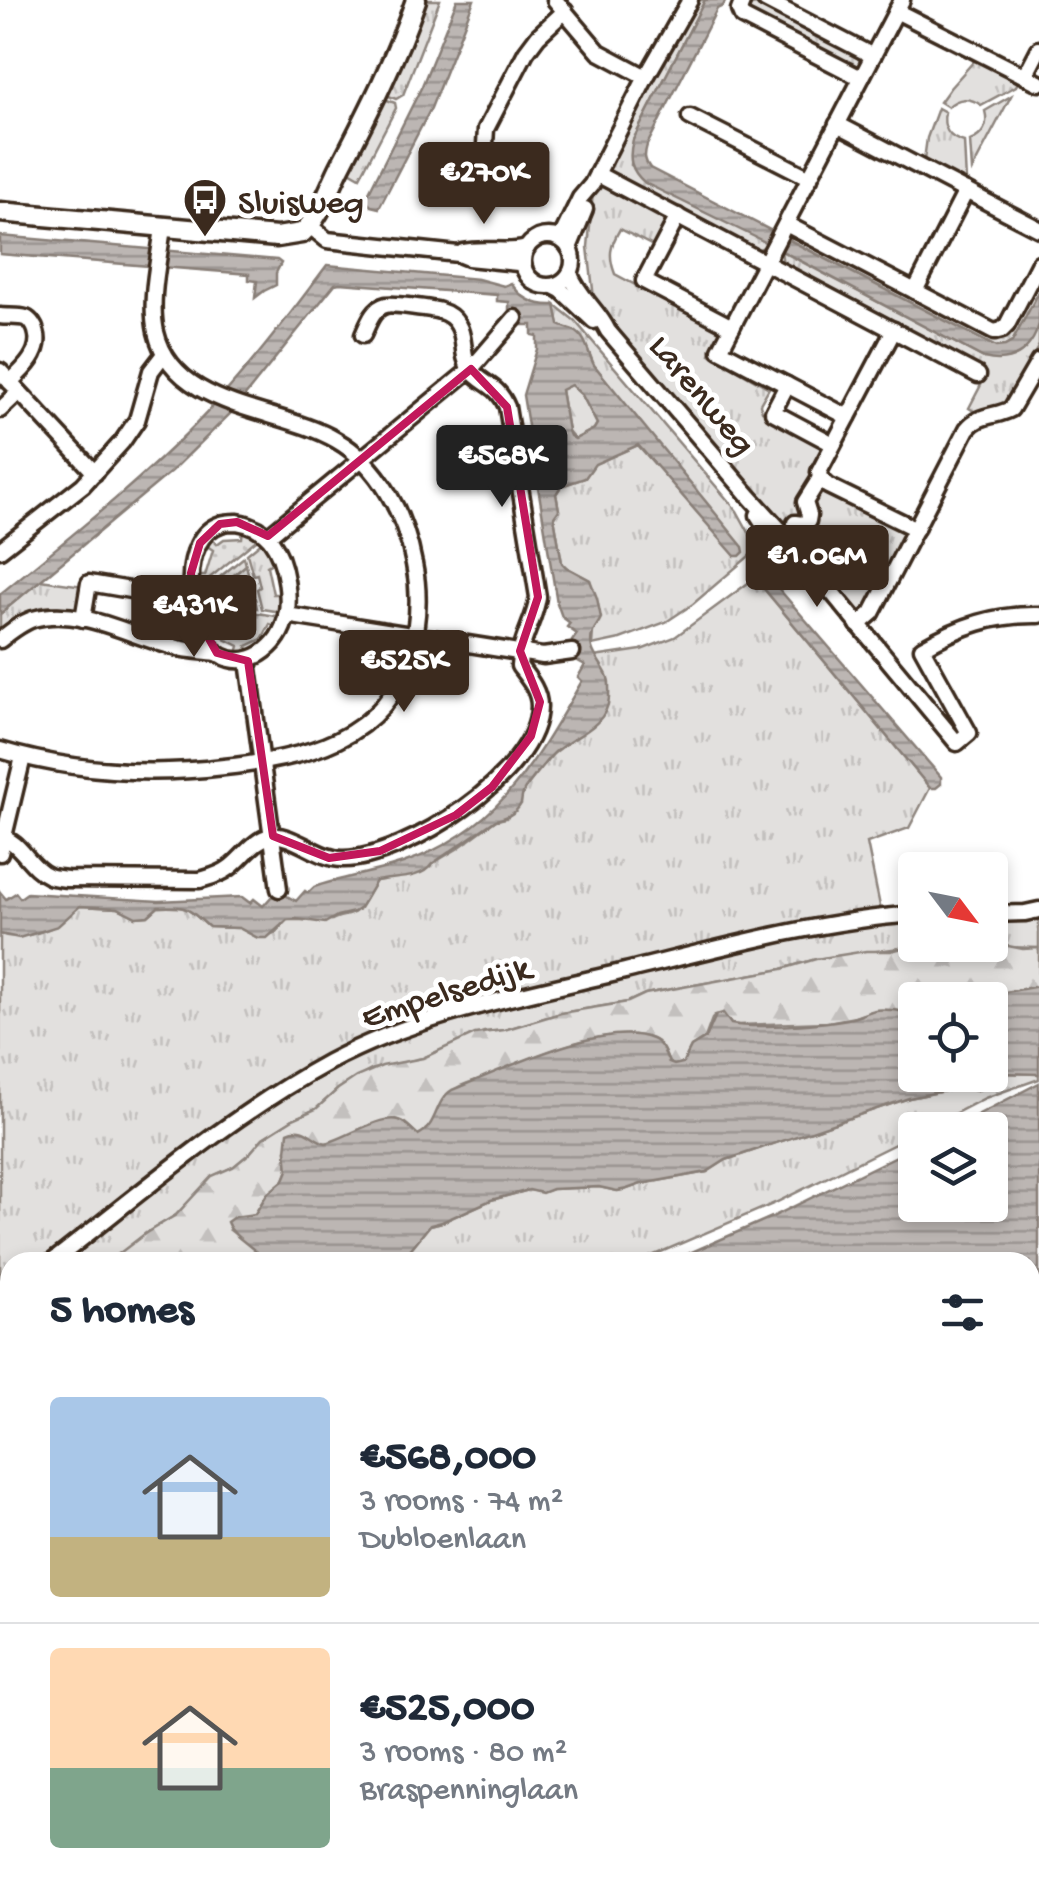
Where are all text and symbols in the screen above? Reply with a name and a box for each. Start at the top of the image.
pin: €270K [414,142,554,227]
text: €270K [440,155,528,193]
bus stop icon: Sluisweg [182,177,228,238]
place label: Sluisweg [238,185,364,226]
street label: Larenweg [638,328,762,465]
pin: €568K [432,425,572,510]
text: €568K [458,438,546,476]
pin: €1.06M [736,525,898,610]
text: €1.06M [768,538,866,576]
pin: €431K [124,575,264,660]
text: €431K [153,588,235,626]
pin: €525K [334,630,474,715]
text: €525K [361,643,447,681]
north arrow [898,852,1008,962]
map controls [898,852,1008,1222]
street label: Empelsedijk [357,949,539,1040]
button: locate [898,982,1008,1092]
button: layers [898,1112,1008,1222]
icon: filters [935,1285,990,1340]
text: 5 homes [50,1288,193,1337]
text: €568,000 [360,1435,536,1484]
icon: home [130,1437,250,1557]
text: 3 rooms · 74 m² [360,1484,563,1522]
text: Dubloenlaan [360,1522,526,1560]
text: €525,000 [360,1686,535,1735]
icon: home [130,1688,250,1808]
text: 3 rooms · 80 m² [360,1735,567,1773]
text: Braspenninglaan [360,1773,578,1811]

